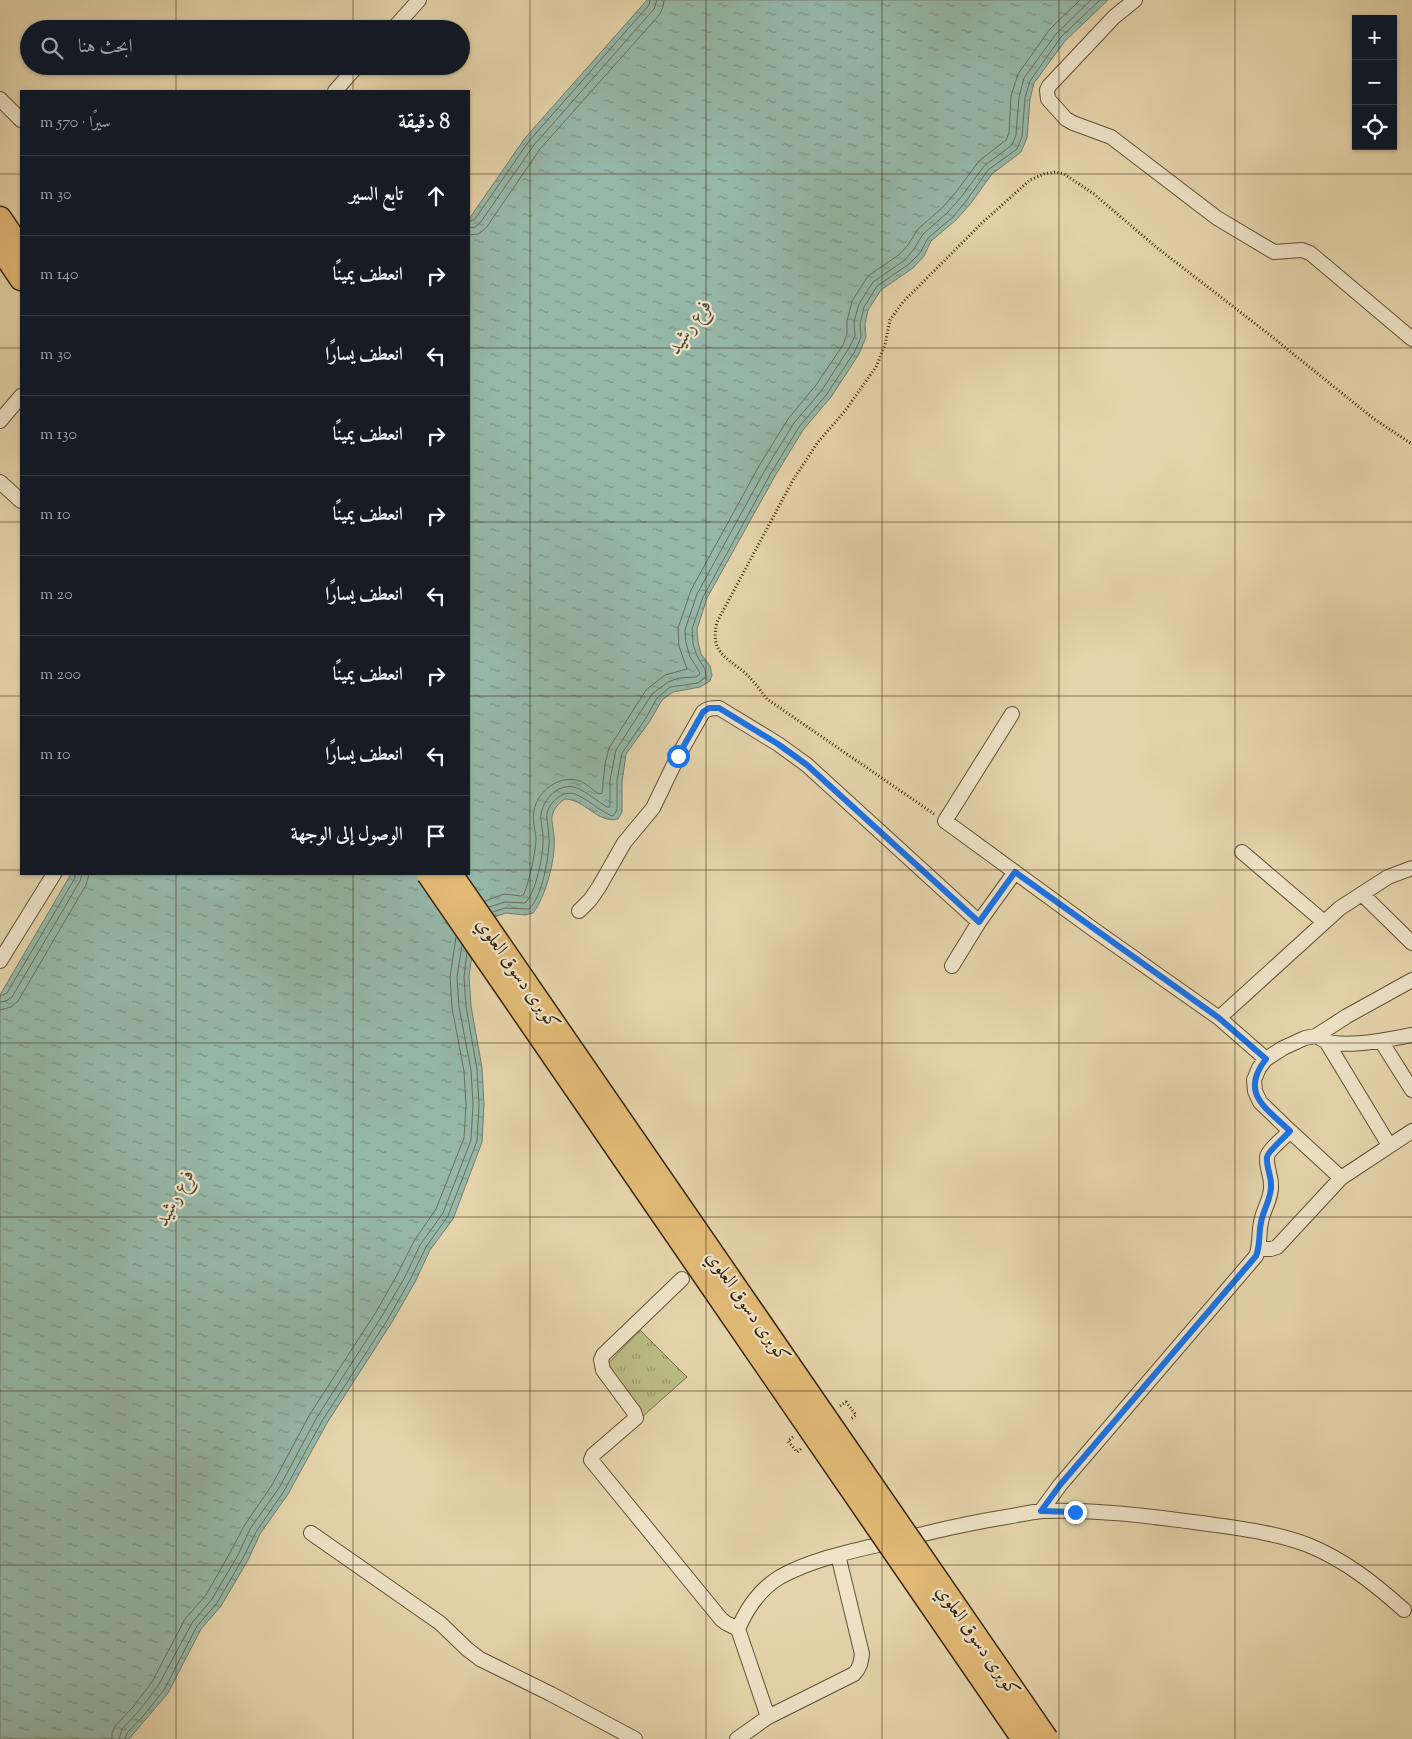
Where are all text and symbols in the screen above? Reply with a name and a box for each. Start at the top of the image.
map controls [1352,15,1397,150]
button: + [1352,15,1397,60]
search box [20,20,470,75]
icon: search [38,34,66,62]
text: ابحث هنا [78,34,133,61]
button: − [1352,60,1397,105]
button: locate [1352,105,1397,150]
text: 8 دقيقة [398,108,450,138]
text: سيرًا · 570 m [40,112,111,135]
text: تابع السير [349,182,403,209]
icon: ahead [422,182,450,210]
text: 30 m [40,184,71,207]
text: انعطف يمينًا [333,262,403,289]
icon: right [422,262,450,290]
text: 140 m [40,264,78,287]
water label: فرع رشيد [662,294,721,362]
text: انعطف يسارًا [325,342,403,369]
icon: left [422,342,450,370]
text: 30 m [40,344,71,367]
text: انعطف يمينًا [333,422,403,449]
icon: right [422,422,450,450]
text: 130 m [40,424,77,447]
text: انعطف يمينًا [333,502,403,529]
icon: right [422,502,450,530]
text: 10 m [40,504,70,527]
text: انعطف يسارًا [325,582,403,609]
icon: left [422,582,450,610]
text: 20 m [40,584,73,607]
text: انعطف يمينًا [333,662,403,689]
icon: right [422,662,450,690]
text: 200 m [40,664,81,687]
text: انعطف يسارًا [325,742,403,769]
icon: left [422,742,450,770]
text: 10 m [40,744,70,767]
route start [667,745,690,768]
text: الوصول إلى الوجهة [291,822,403,849]
icon: arrive [422,822,450,850]
street label: كوبرى دسوق العلوي [468,913,566,1036]
water label: فرع رشيد [149,1164,204,1233]
street label: كوبرى دسوق العلوي [698,1246,796,1369]
route end [1064,1501,1087,1524]
street label: كوبرى دسوق العلوي [928,1580,1026,1703]

